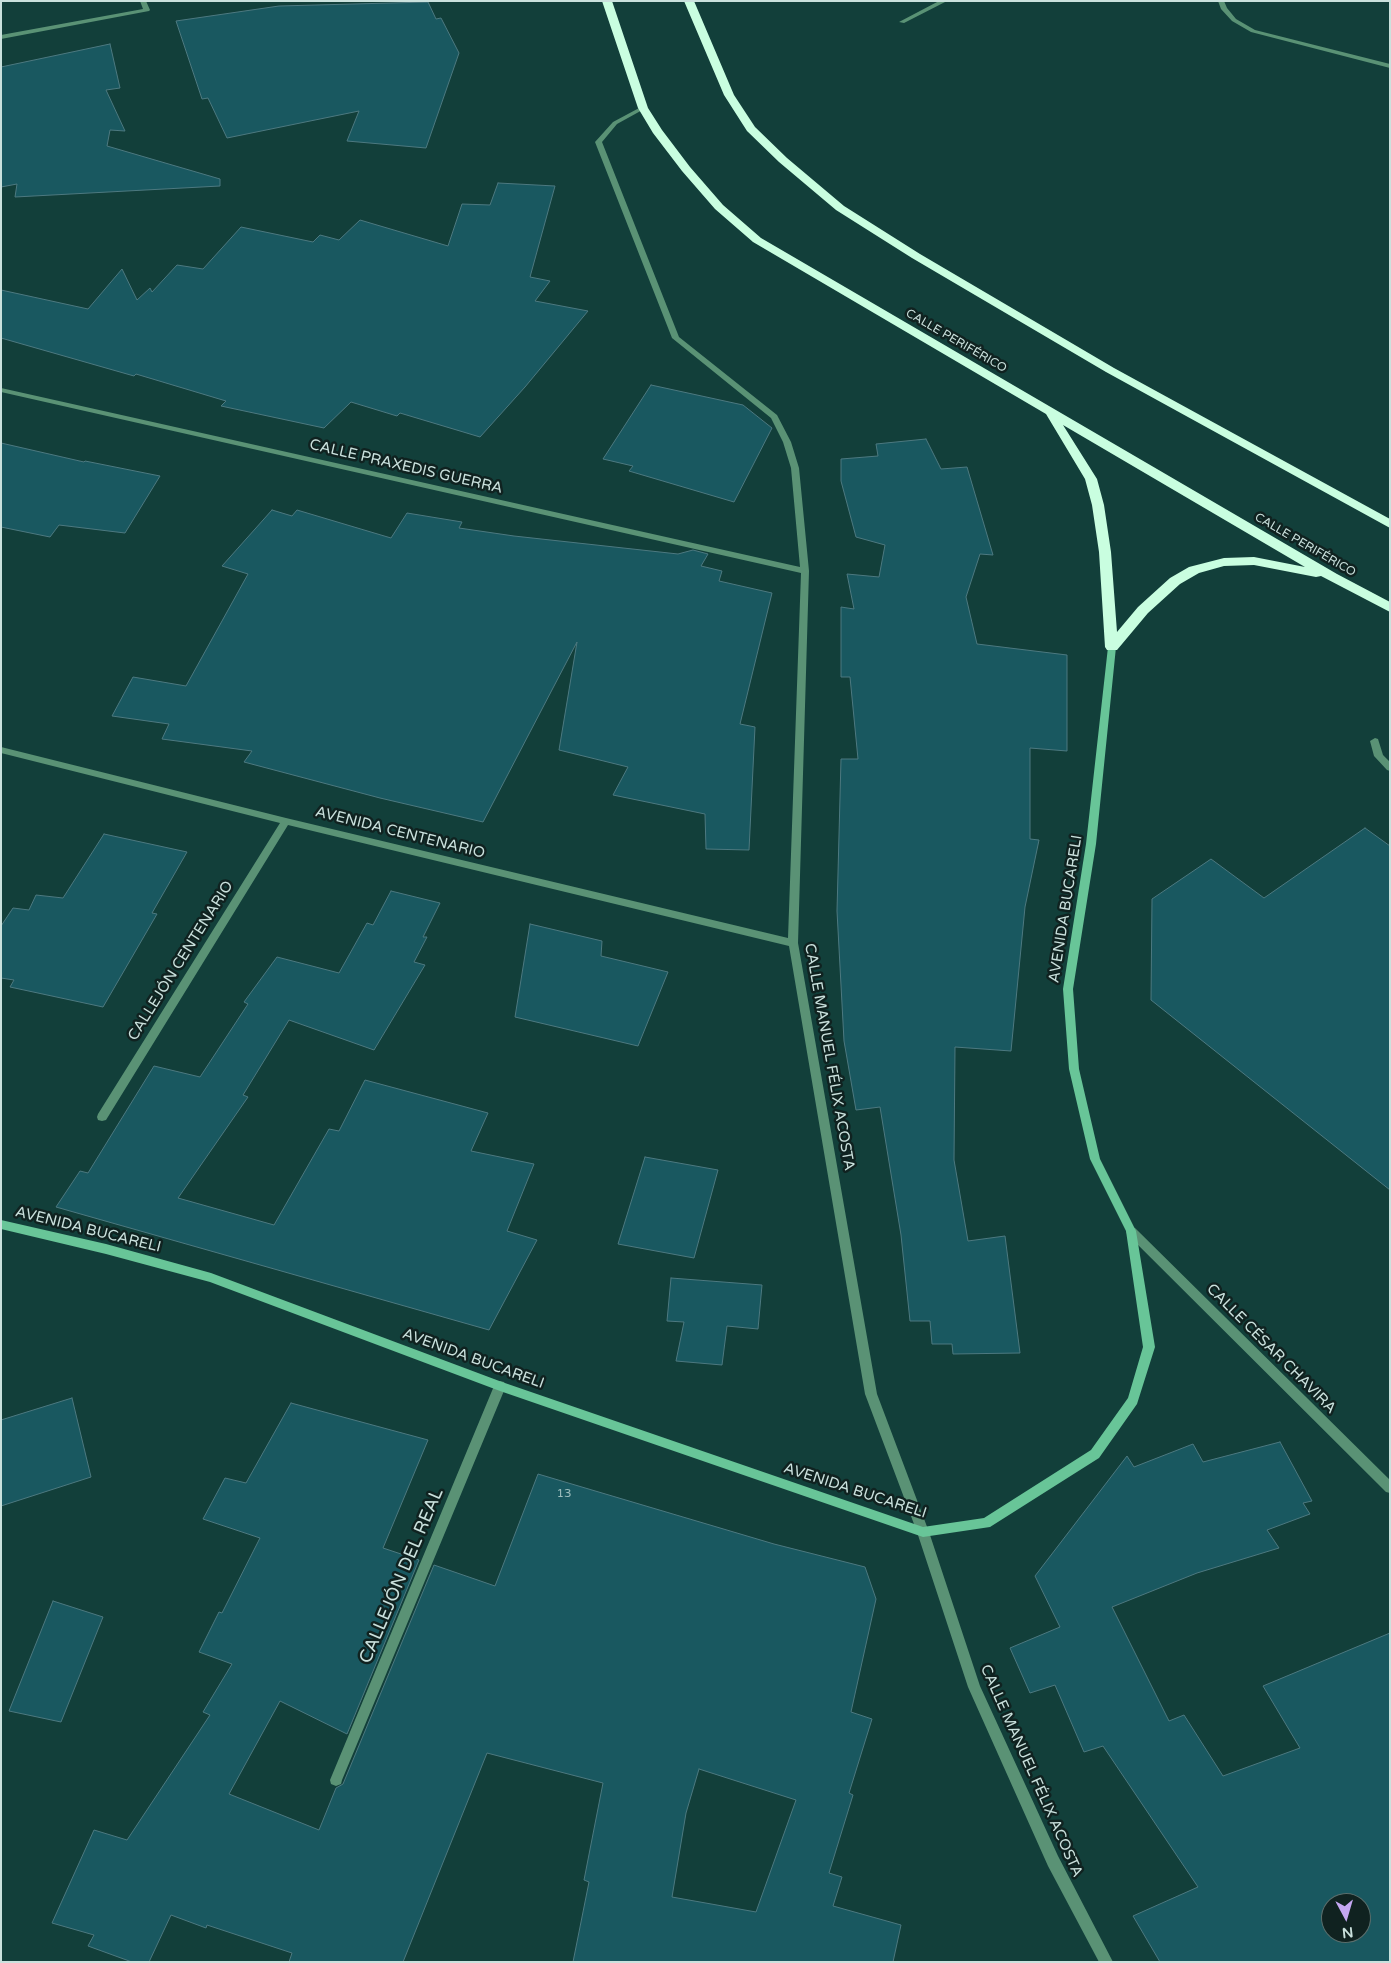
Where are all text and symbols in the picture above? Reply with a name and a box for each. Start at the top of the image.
street label: CALLE PERIFÉRICO [903,306,1009,376]
street label: CALLE PRAXEDIS GUERRA [308,436,504,498]
street label: CALLE PERIFÉRICO [1252,510,1358,580]
street label: AVENIDA CENTENARIO [313,803,487,863]
street label: AVENIDA BUCARELI [1045,834,1087,984]
street label: CALLEJÓN CENTENARIO [124,878,238,1044]
street label: CALLE MANUEL FÉLIX ACOSTA [800,942,858,1172]
street label: AVENIDA BUCARELI [13,1203,163,1257]
street label: CALLE CÉSAR CHAVIRA [1202,1280,1340,1418]
street label: AVENIDA BUCARELI [400,1325,546,1393]
street label: AVENIDA BUCARELI [781,1459,929,1523]
street label: CALLEJÓN DEL REAL [355,1485,449,1667]
house number: 13 [556,1487,572,1501]
street label: CALLE MANUEL FÉLIX ACOSTA [976,1662,1086,1880]
north arrow [1321,1893,1371,1943]
text: N [1341,1923,1354,1941]

